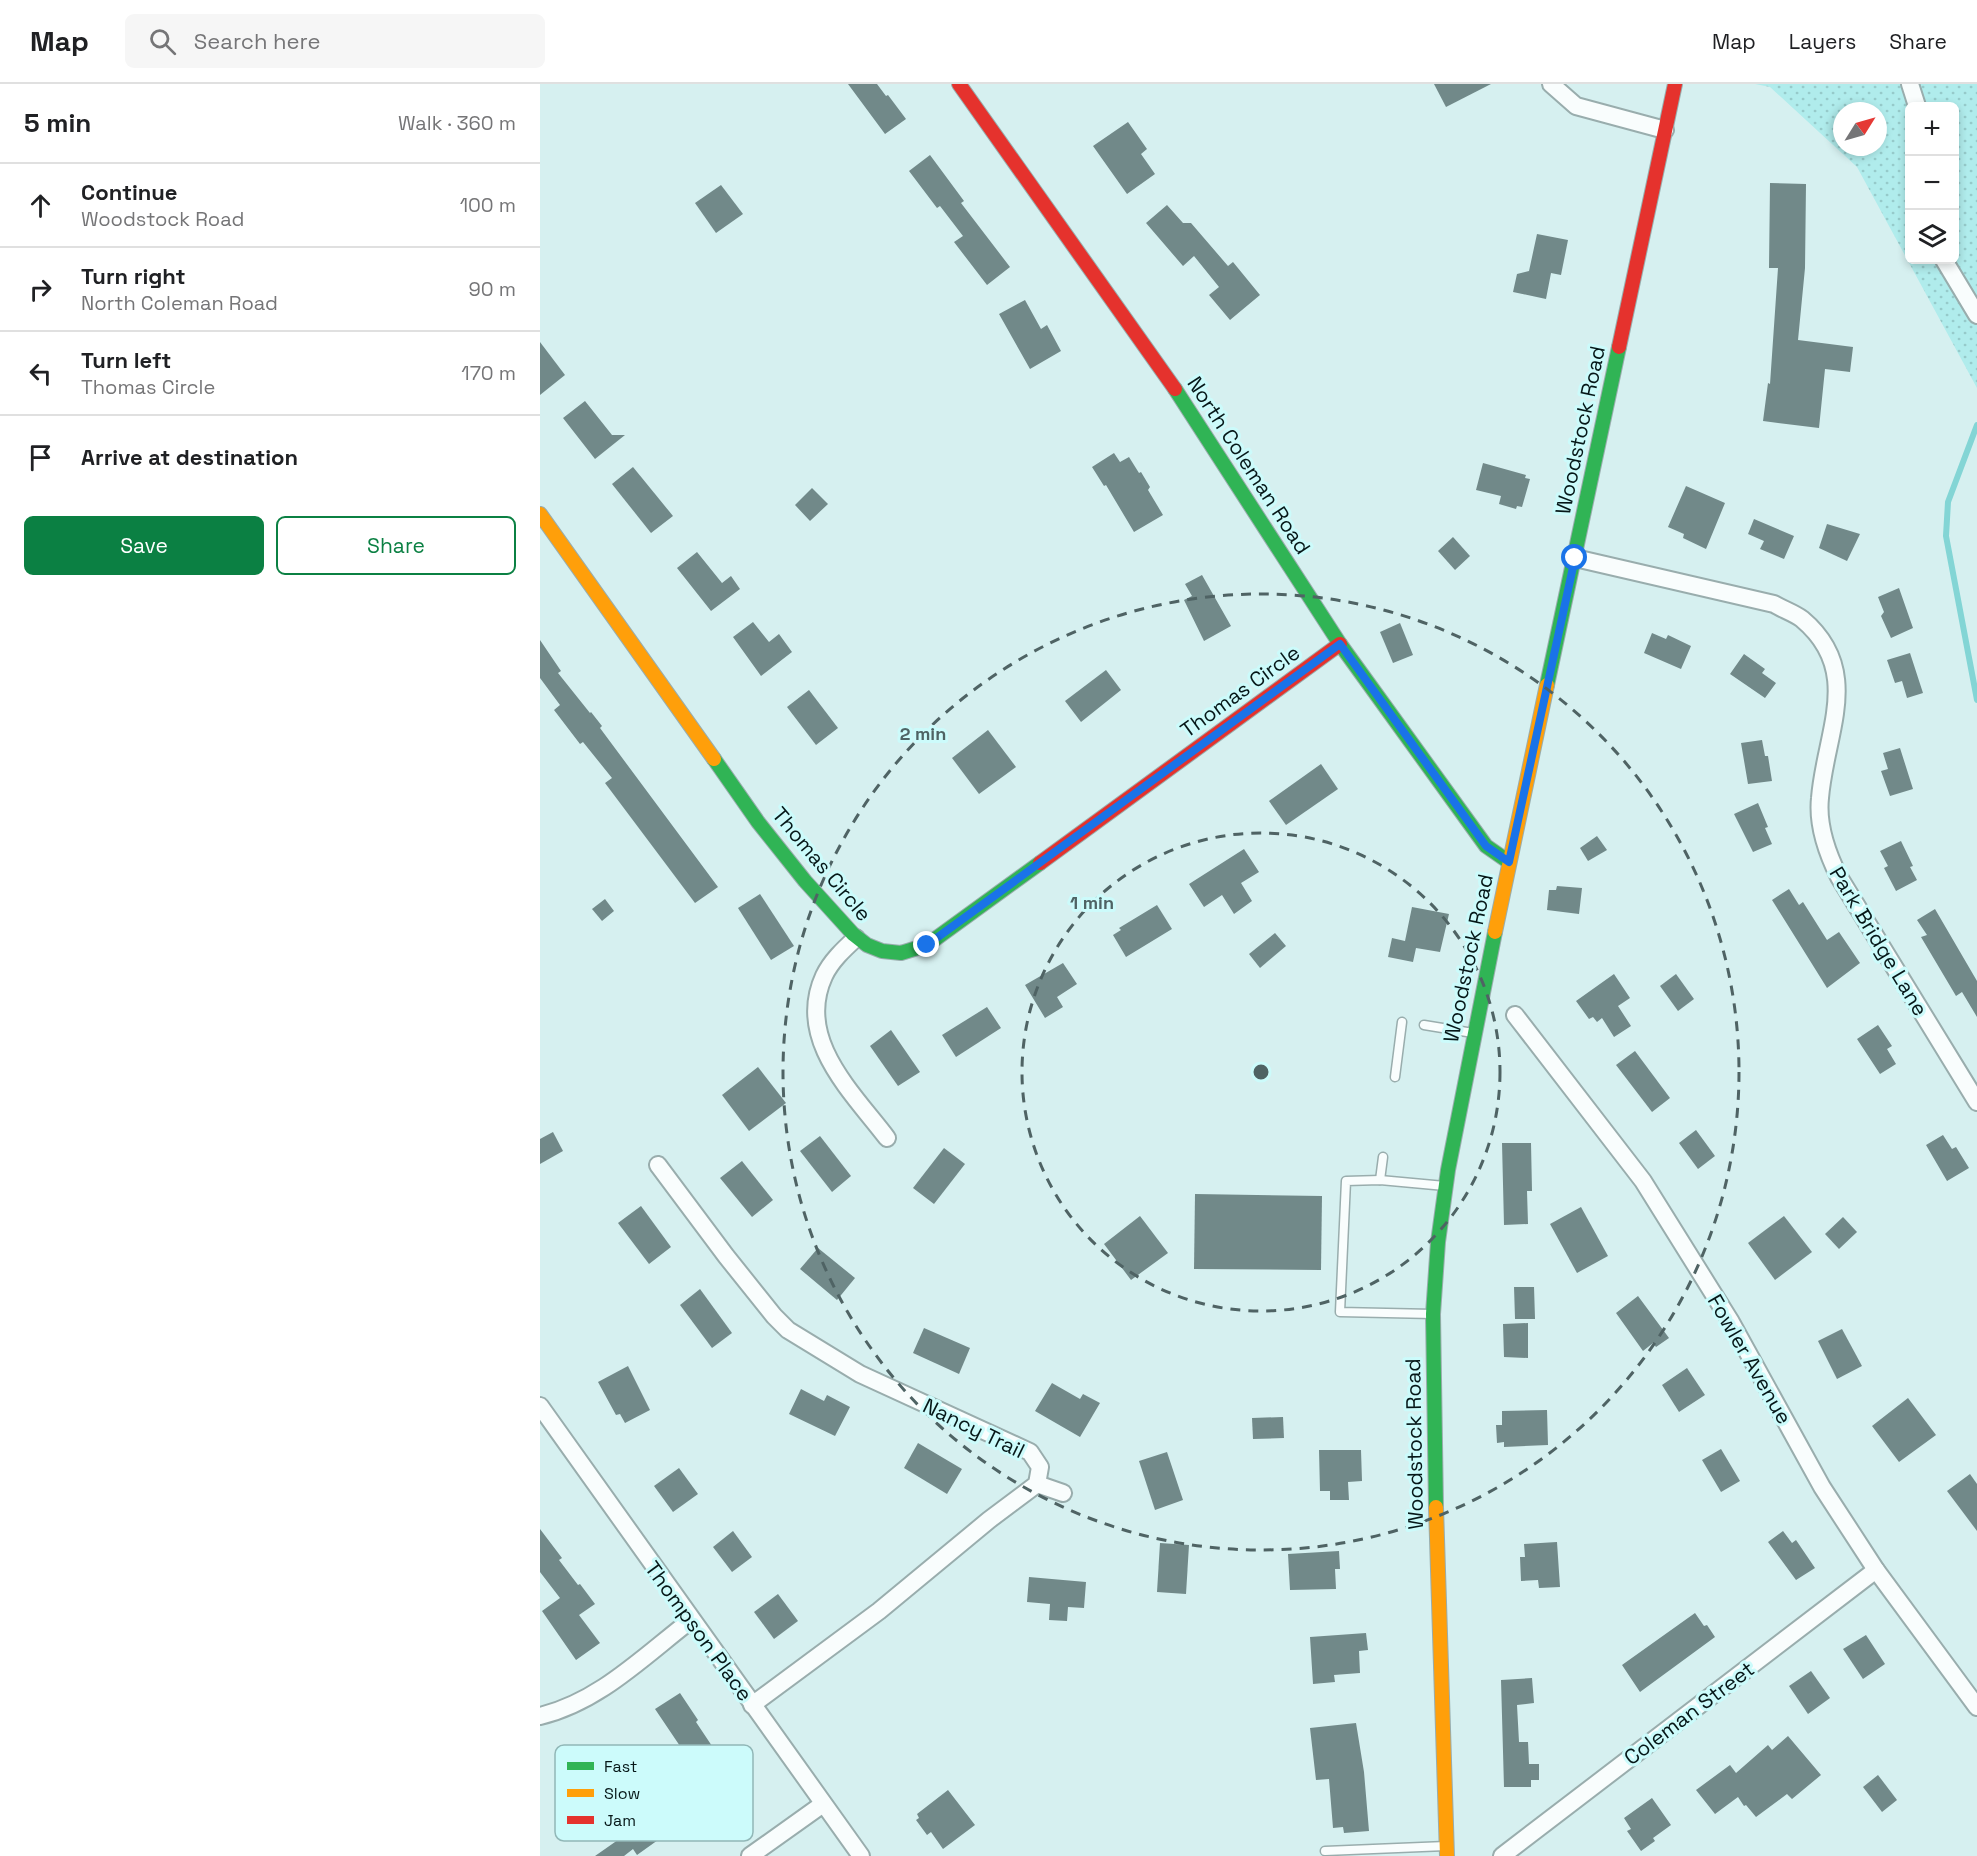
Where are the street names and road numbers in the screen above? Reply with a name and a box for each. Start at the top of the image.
street label: Woodstock Road [1549,343,1611,517]
street label: North Coleman Road [1181,371,1317,559]
street label: Thomas Circle [1175,639,1305,743]
street label: Thomas Circle [766,801,878,927]
street label: Park Bridge Lane [1824,861,1934,1021]
street label: Woodstock Road [1437,871,1499,1045]
street label: Fowler Avenue [1702,1289,1798,1429]
street label: Woodstock Road [1399,1358,1429,1530]
street label: Nancy Trail [919,1392,1029,1464]
street label: Thompson Place [639,1556,759,1706]
street label: Coleman Street [1618,1655,1760,1771]

